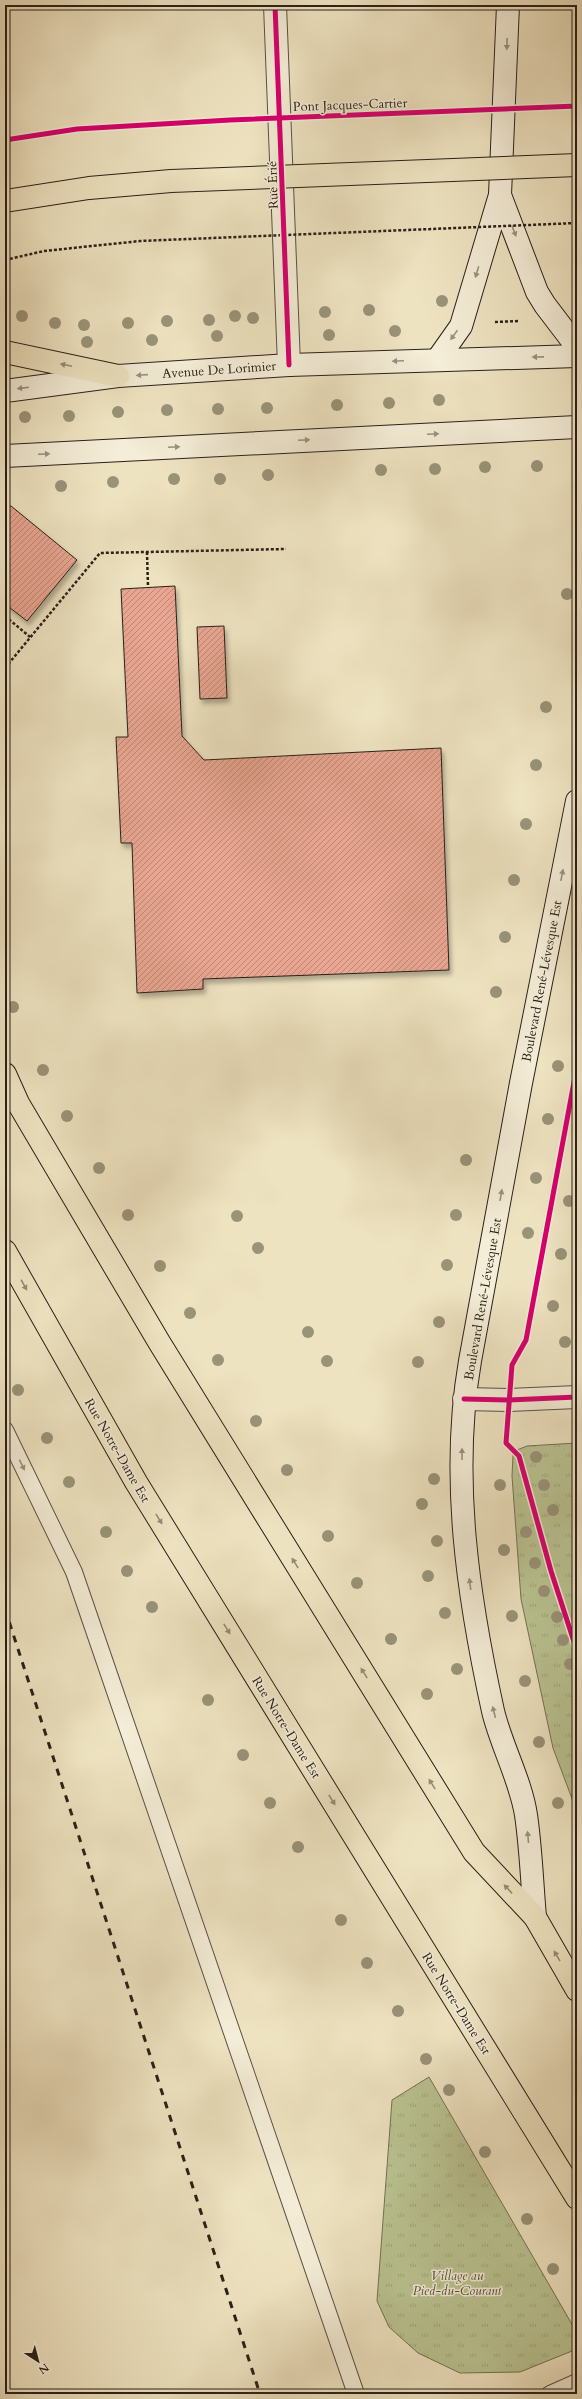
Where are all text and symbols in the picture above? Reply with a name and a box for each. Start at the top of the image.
one-way arrow [503,38,510,50]
street label: Pont Jacques-Cartier [293,94,408,116]
street label: Rue Érié [263,161,283,209]
one-way arrow [511,225,517,237]
one-way arrow [474,267,480,279]
one-way arrow [450,330,458,341]
one-way arrow [531,354,544,360]
street label: Avenue De Lorimier [161,357,277,383]
one-way arrow [391,358,404,364]
one-way arrow [60,361,72,367]
one-way arrow [136,371,148,378]
one-way arrow [17,385,30,391]
one-way arrow [427,431,439,438]
one-way arrow [298,437,310,444]
one-way arrow [168,444,181,450]
one-way arrow [38,451,51,457]
one-way arrow [560,869,566,881]
street label: Boulevard René-Lévesque Est [517,899,566,1063]
one-way arrow [498,1189,504,1201]
street label: Boulevard René-Lévesque Est [460,1217,506,1382]
one-way arrow [20,1279,27,1291]
street label: Rue Notre-Dame Est [80,1395,154,1506]
one-way arrow [459,1447,465,1460]
one-way arrow [19,1459,25,1471]
one-way arrow [155,1514,163,1524]
one-way arrow [292,1557,299,1569]
one-way arrow [467,1578,473,1590]
one-way arrow [224,1623,231,1635]
one-way arrow [360,1668,368,1678]
street label: Rue Notre-Dame Est [247,1673,325,1782]
one-way arrow [491,1705,497,1717]
one-way arrow [429,1778,436,1790]
one-way arrow [328,1795,336,1805]
one-way arrow [524,1831,531,1843]
one-way arrow [504,1884,513,1893]
street label: Rue Notre-Dame Est [417,1949,495,2058]
one-way arrow [554,1950,561,1962]
park label: Village au Pied-du-Courant [413,2267,502,2300]
north arrow [18,2341,58,2381]
text: N [35,2360,52,2378]

